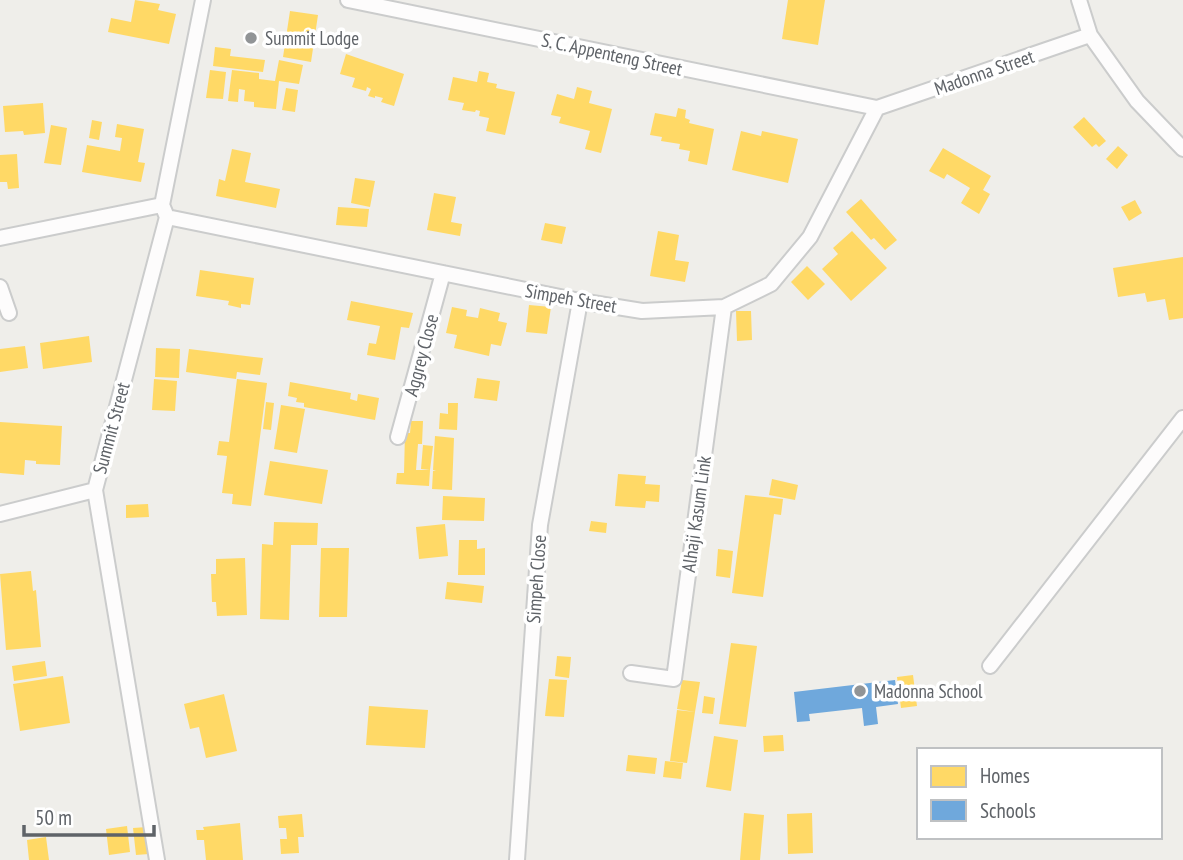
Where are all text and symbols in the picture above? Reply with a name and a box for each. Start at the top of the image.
place label: Summit Lodge [265,26,359,50]
street label: S. C. Appenteng Street [539,27,685,81]
marker: Summit Lodge [243,30,259,46]
street label: Madonna Street [931,44,1038,100]
street label: Simpeh Street [523,278,619,318]
street label: Aggrey Close [399,311,444,399]
street label: Summit Street [87,379,135,476]
street label: Alhaji Kasum Link [676,454,716,574]
street label: Simpeh Close [521,534,551,624]
place label: Madonna School [874,679,983,703]
marker: Madonna School [852,683,868,699]
legend [917,748,1162,839]
text: Homes [980,762,1030,789]
scale bar [24,794,154,838]
text: Schools [980,797,1036,824]
text: 50 m [35,804,72,831]

